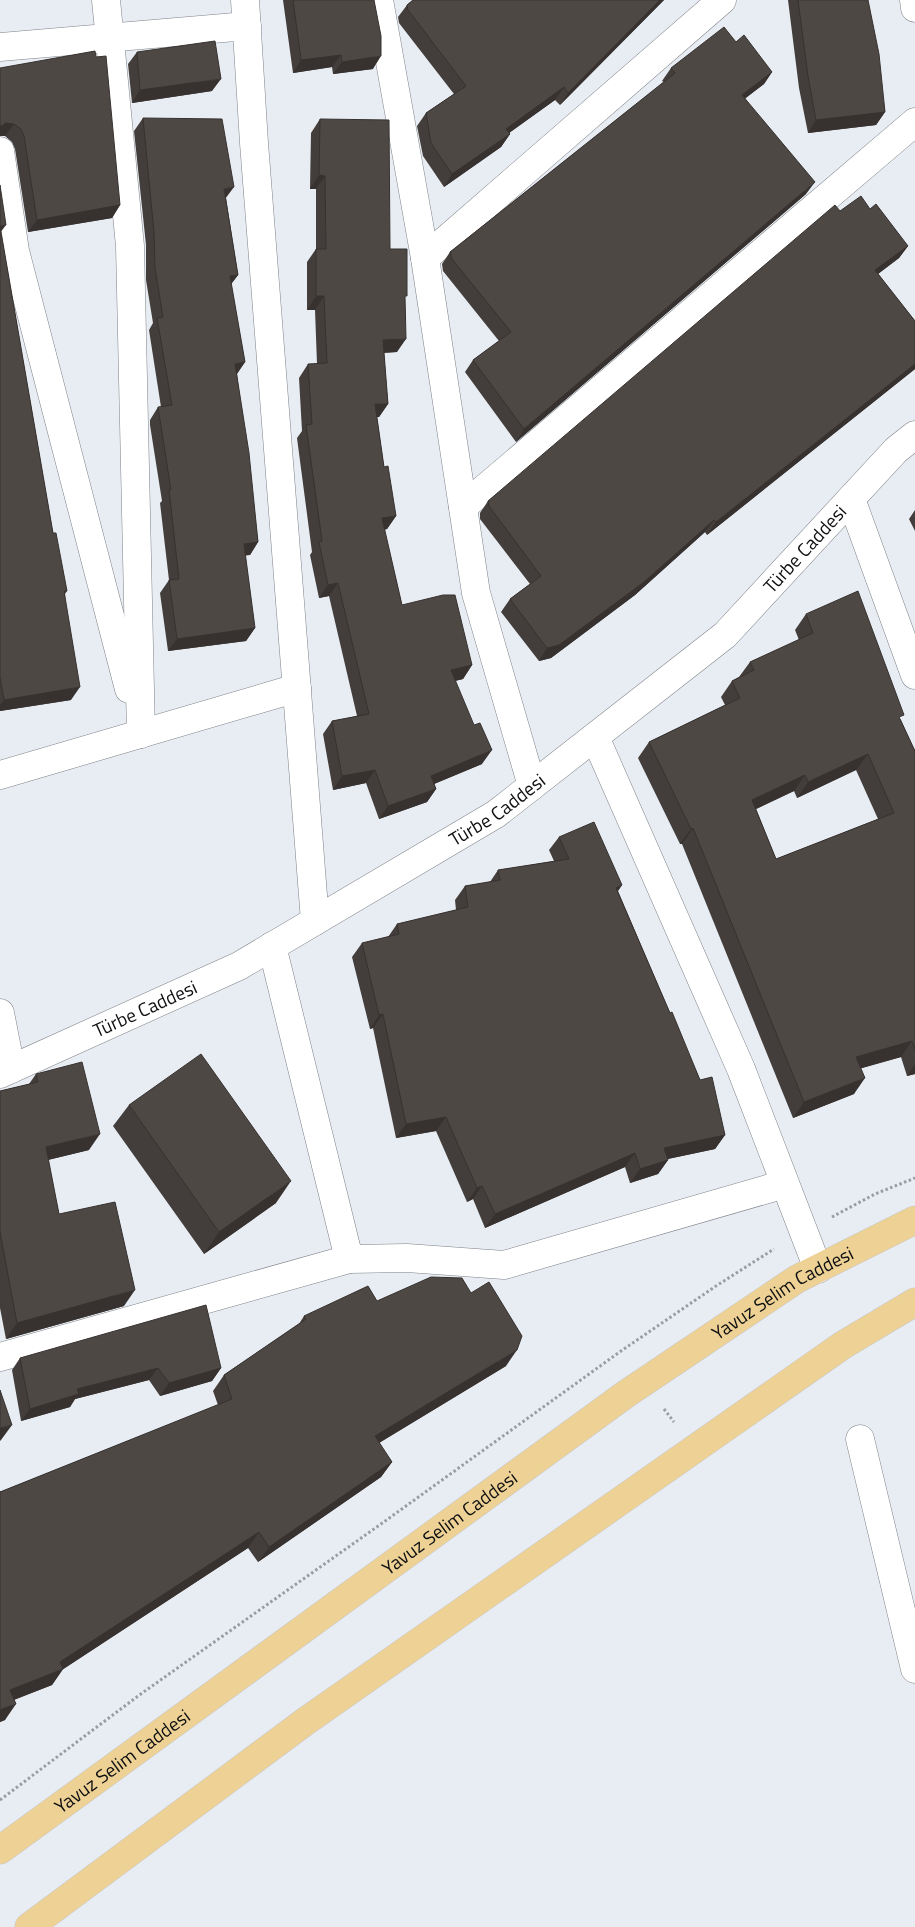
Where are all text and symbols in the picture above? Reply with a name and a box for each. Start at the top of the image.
street label: Türbe Caddesi [756,498,853,599]
street label: Türbe Caddesi [443,766,551,853]
street label: Türbe Caddesi [88,972,201,1044]
street label: Yavuz Selim Caddesi [705,1238,858,1347]
street label: Yavuz Selim Caddesi [375,1463,523,1582]
street label: Yavuz Selim Caddesi [48,1701,196,1820]

